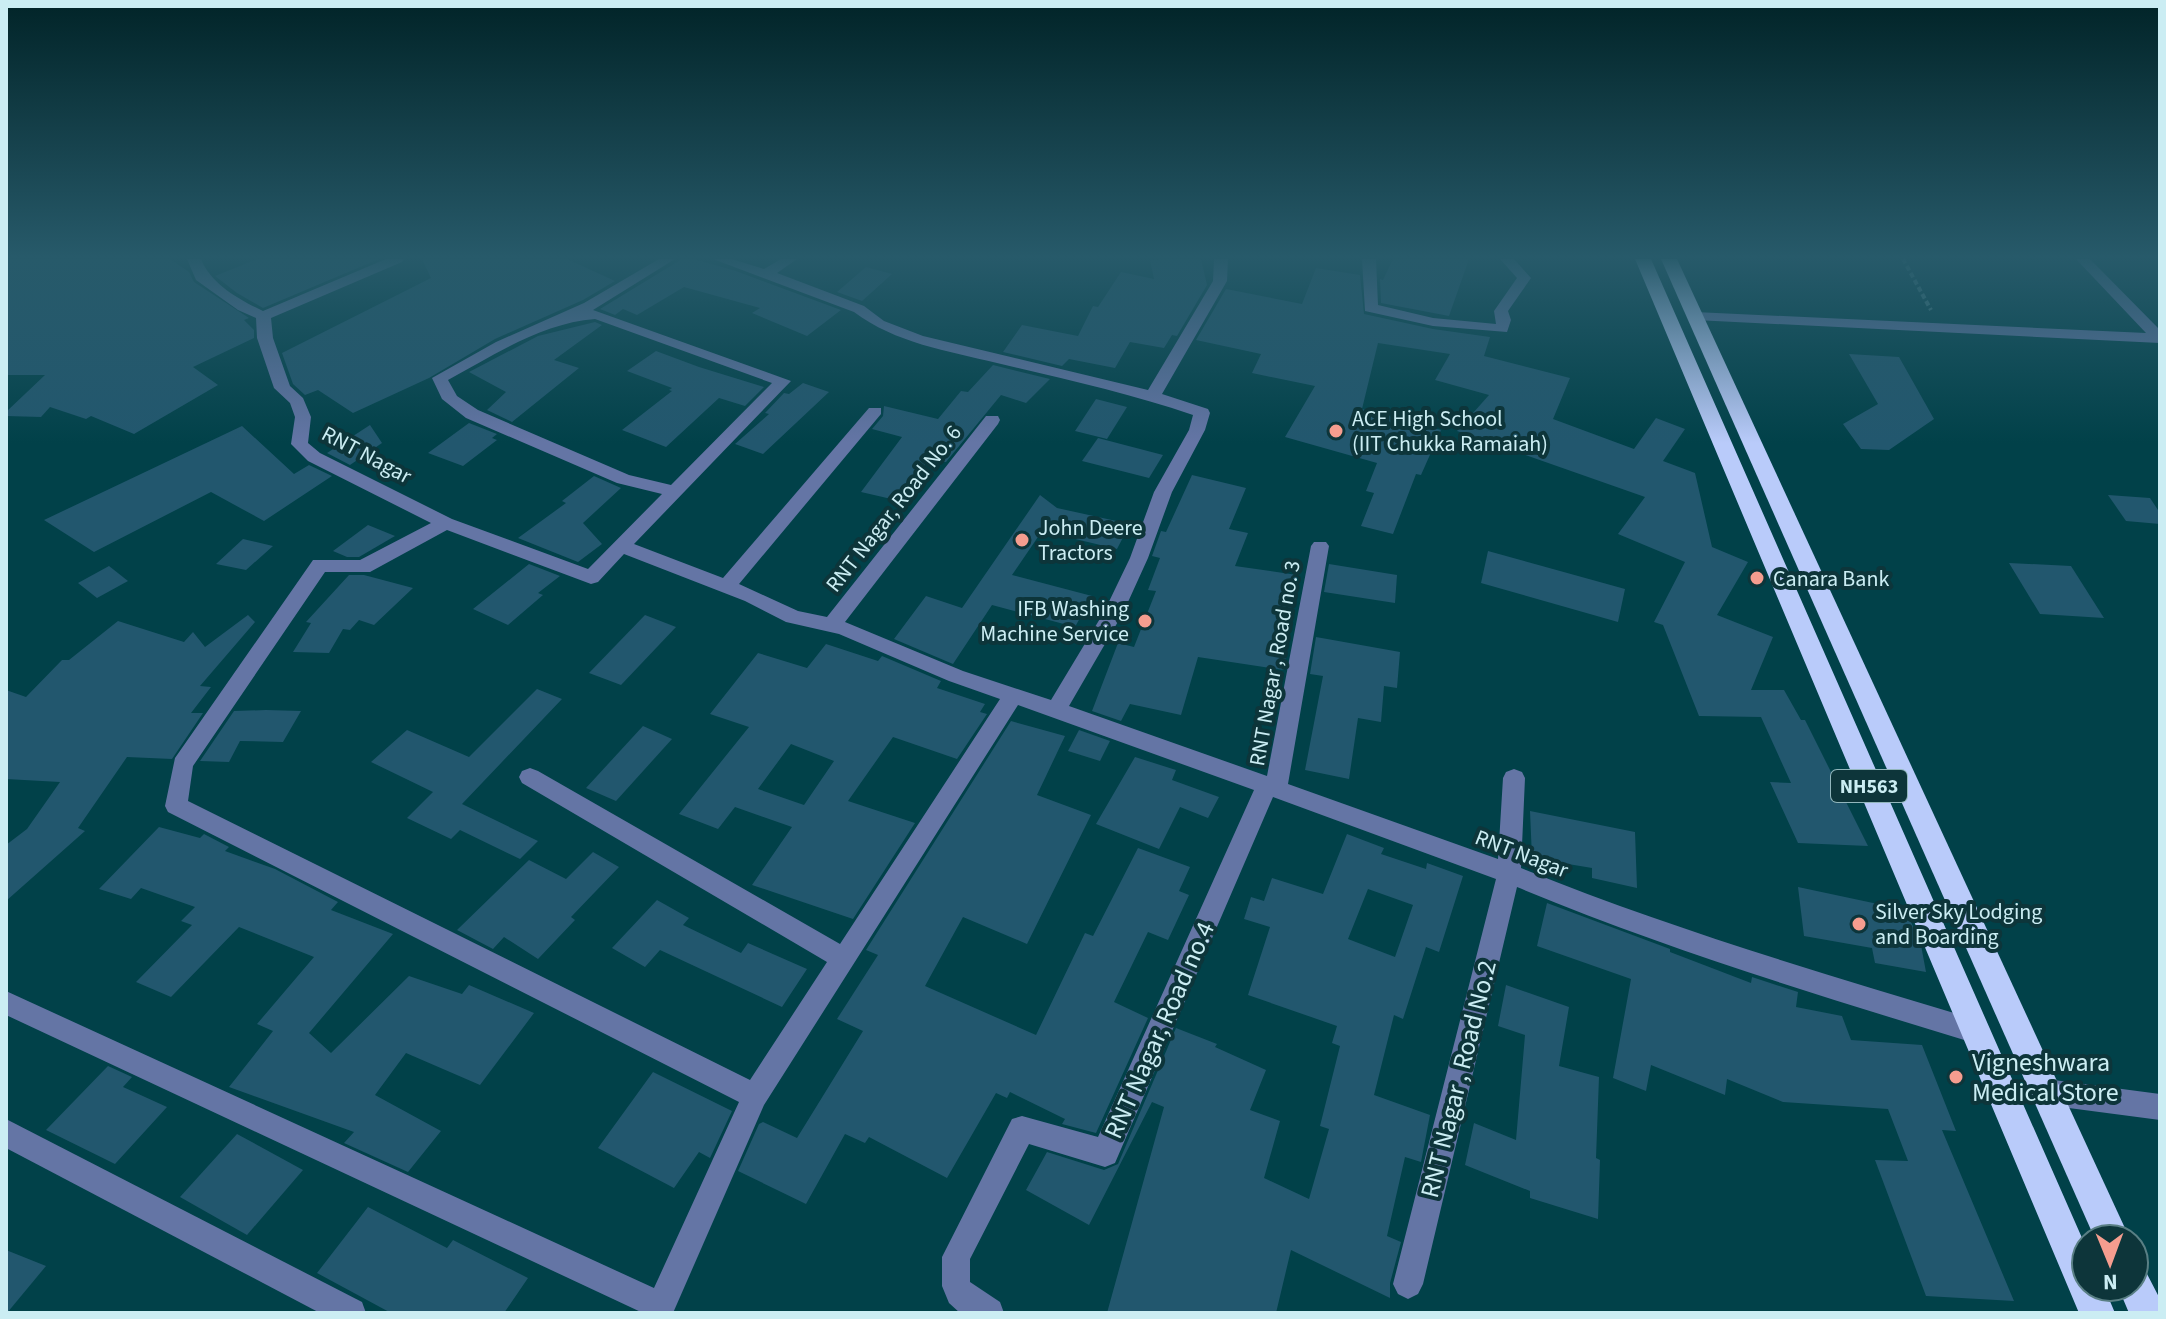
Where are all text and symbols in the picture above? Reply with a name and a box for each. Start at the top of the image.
place label: ACE High School (IIT Chukka Ramaiah) [1352,403,1548,460]
street label: RNT Nagar [316,418,417,492]
street label: RNT Nagar, Road No. 6 [818,418,969,599]
marker: ACE High School (IIT Chukka Ramaiah) [1327,422,1345,440]
place label: John Deere Tractors [1038,512,1143,569]
marker: John Deere Tractors [1013,531,1031,549]
street label: RNT Nagar , Road no. 3 [1241,558,1309,768]
place label: Canara Bank [1773,563,1889,595]
marker: Canara Bank [1748,569,1766,587]
place label: IFB Washing Machine Service [980,593,1129,650]
marker: IFB Washing Machine Service [1136,612,1154,630]
road number: NH563 [1831,770,1907,802]
street label: RNT Nagar [1470,821,1573,887]
place label: Silver Sky Lodging and Boarding [1875,896,2042,953]
marker: Silver Sky Lodging and Boarding [1850,915,1868,933]
street label: RNT Nagar, Road no.4 [1095,916,1224,1145]
street label: RNT Nagar , Road No.2 [1411,957,1506,1202]
place label: Vigneshwara Medical Store [1972,1044,2119,1111]
marker: Vigneshwara Medical Store [1947,1068,1965,1086]
north arrow [2070,1223,2150,1303]
text: N [2103,1266,2118,1298]

